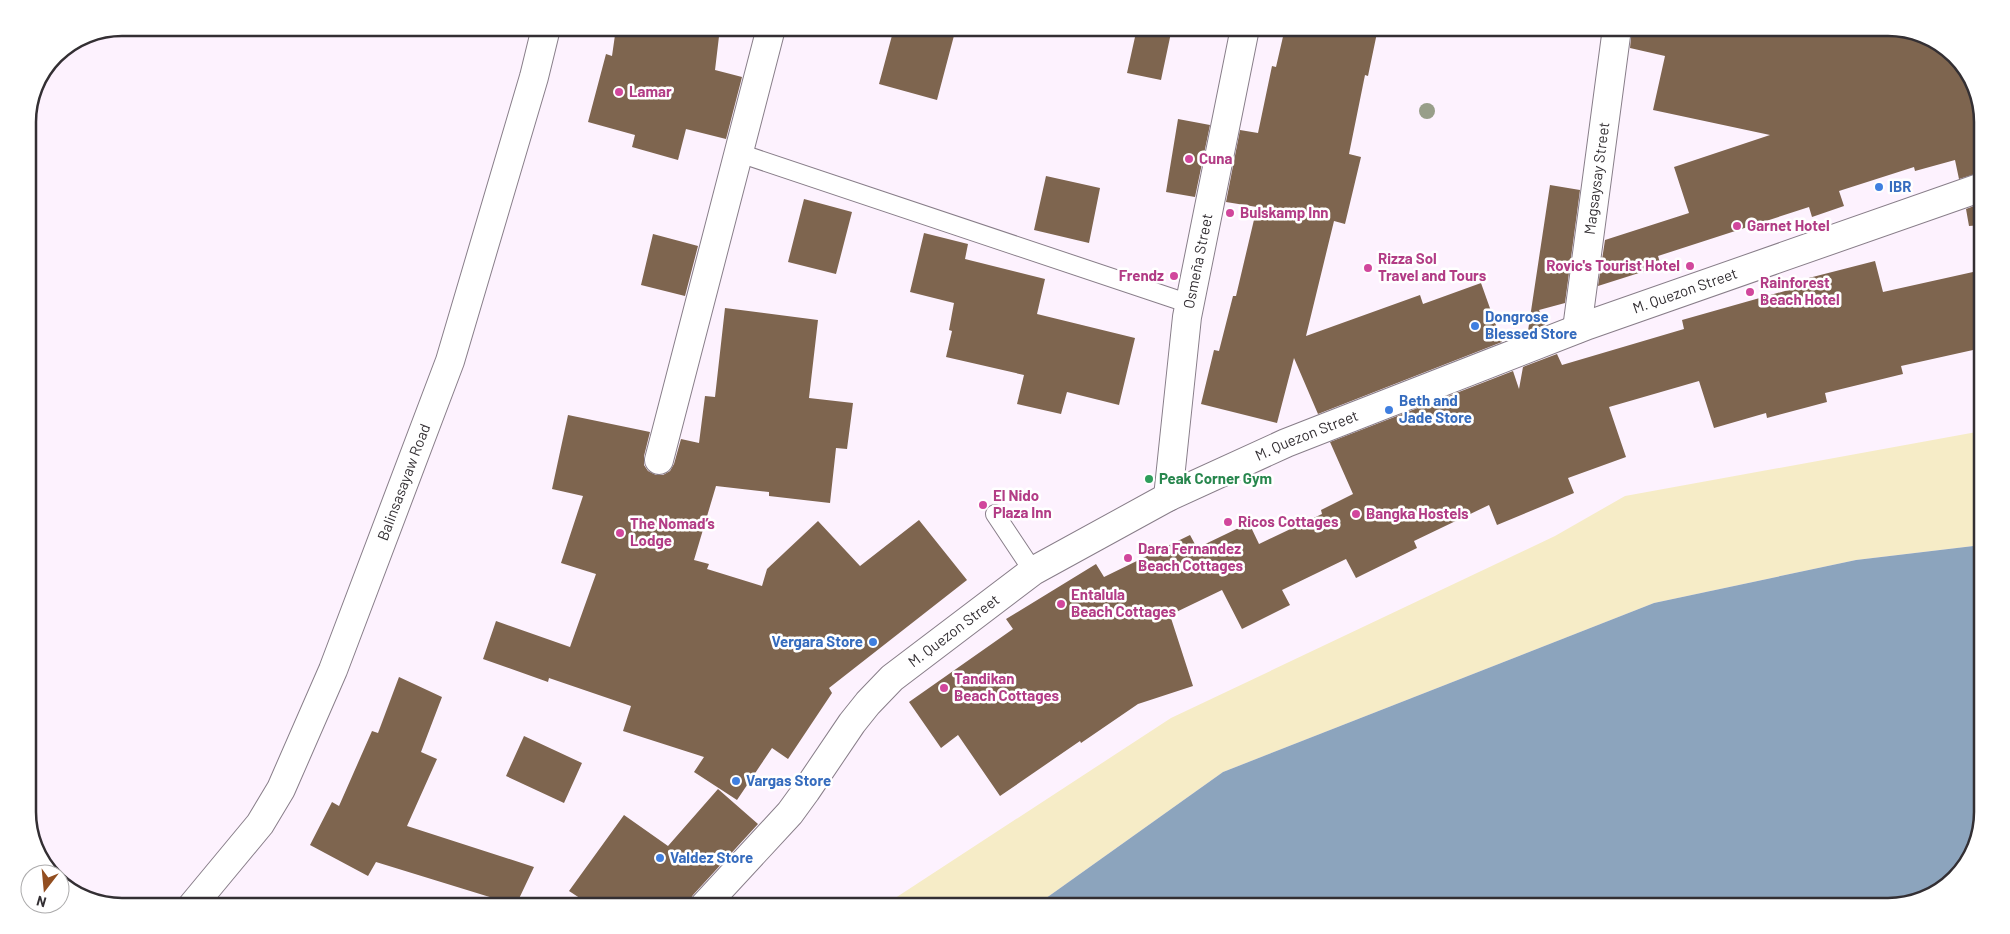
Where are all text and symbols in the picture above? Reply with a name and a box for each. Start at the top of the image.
place label: Lamar [629,82,672,100]
marker: Lamar [613,86,625,98]
street label: Magsaysay Street [1580,121,1612,236]
place label: Cuna [1199,149,1233,167]
marker: Cuna [1183,153,1195,165]
place label: IBR [1889,177,1911,195]
marker: IBR [1873,181,1885,193]
place label: Bulskamp Inn [1240,203,1329,221]
marker: Bulskamp Inn [1224,207,1236,219]
street label: Osmeña Street [1179,212,1216,310]
place label: Garnet Hotel [1747,216,1830,234]
marker: Garnet Hotel [1731,220,1743,232]
place label: Rizza Sol Travel and Tours [1378,249,1487,284]
place label: Rovic's Tourist Hotel [1546,256,1680,274]
marker: Rovic's Tourist Hotel [1684,260,1696,272]
marker: Rizza Sol Travel and Tours [1362,262,1374,274]
street label: M. Quezon Street [1630,263,1739,317]
place label: Frendz [1119,266,1164,284]
marker: Frendz [1168,270,1180,282]
place label: Rainforest Beach Hotel [1760,273,1840,308]
marker: Rainforest Beach Hotel [1744,286,1756,298]
place label: Dongrose Blessed Store [1485,307,1577,342]
marker: Dongrose Blessed Store [1469,320,1481,332]
place label: Beth and Jade Store [1399,391,1472,426]
marker: Beth and Jade Store [1383,404,1395,416]
street label: M. Quezon Street [1252,406,1360,464]
street label: Balinsasayaw Road [373,421,433,543]
place label: Peak Corner Gym [1159,469,1272,487]
marker: Peak Corner Gym [1143,473,1155,485]
place label: El Nido Plaza Inn [993,486,1052,521]
marker: El Nido Plaza Inn [977,499,989,511]
place label: Bangka Hostels [1366,504,1469,522]
marker: Bangka Hostels [1350,508,1362,520]
place label: Ricos Cottages [1238,512,1339,530]
place label: The Nomad’s Lodge [630,514,715,549]
marker: Ricos Cottages [1222,516,1234,528]
marker: The Nomad’s Lodge [614,527,626,539]
place label: Dara Fernandez Beach Cottages [1138,539,1244,574]
marker: Dara Fernandez Beach Cottages [1122,552,1134,564]
place label: Entalula Beach Cottages [1071,585,1177,620]
street label: M. Quezon Street [904,590,1002,670]
marker: Entalula Beach Cottages [1055,598,1067,610]
place label: Vergara Store [772,632,863,650]
marker: Vergara Store [867,636,879,648]
place label: Tandikan Beach Cottages [954,669,1060,704]
marker: Tandikan Beach Cottages [938,682,950,694]
place label: Vargas Store [746,771,831,789]
marker: Vargas Store [730,775,742,787]
place label: Valdez Store [670,848,753,866]
marker: Valdez Store [654,852,666,864]
north arrow [20,864,70,914]
text: N [34,893,48,911]

